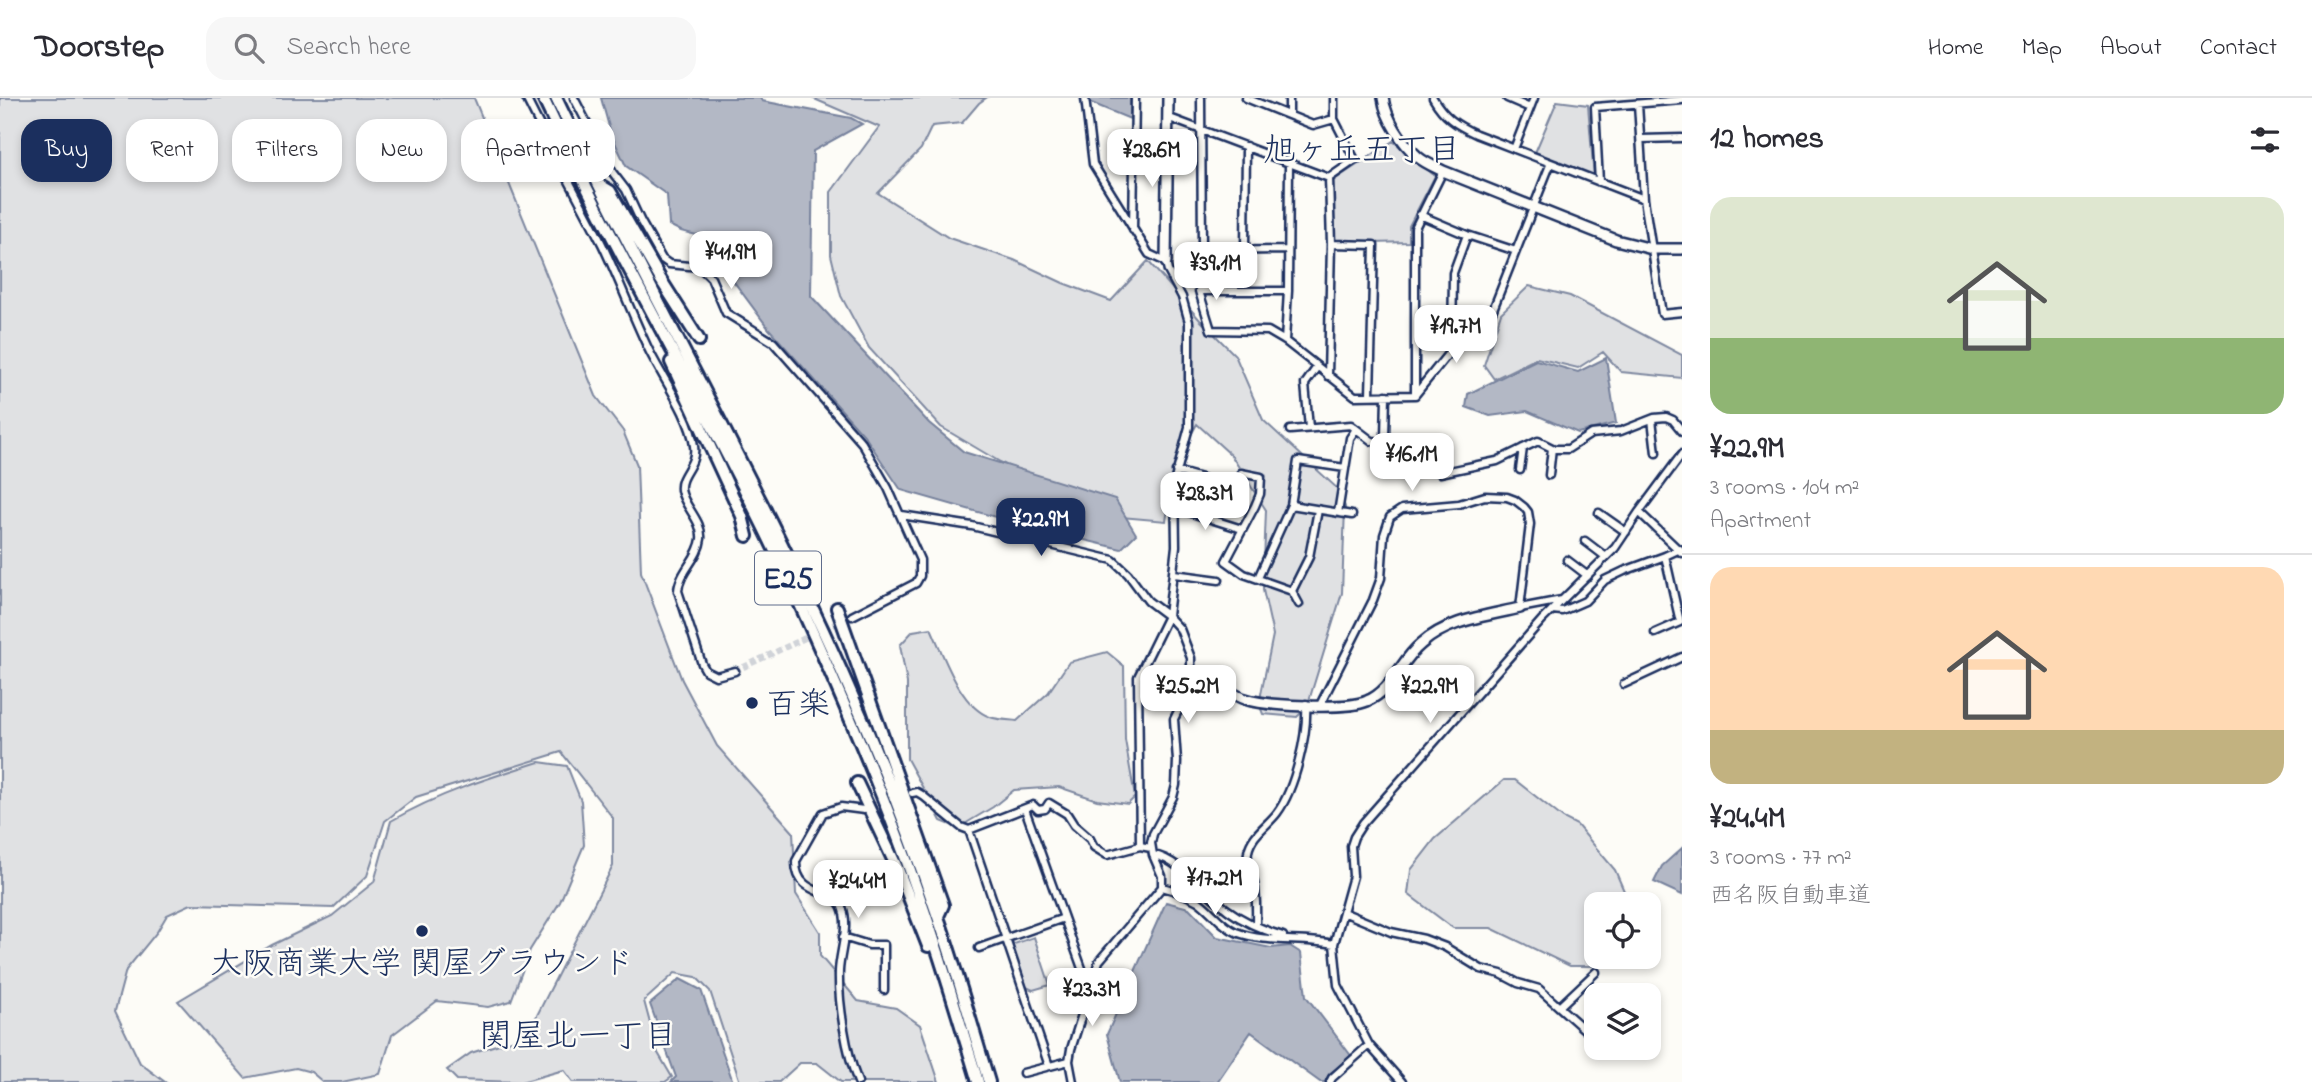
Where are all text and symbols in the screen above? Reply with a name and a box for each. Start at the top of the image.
search box [206,17,696,80]
text: Doorstep [35,24,164,72]
icon: search [230,29,268,67]
text: Search here [286,29,411,67]
text: Home [1928,31,1984,66]
text: Map [2022,31,2062,66]
text: About [2100,31,2162,66]
text: Contact [2200,31,2277,66]
text: 12 homes [1710,118,1824,162]
chip: Buy [21,119,112,182]
chip: Rent [126,119,218,182]
chip: Filters [232,119,342,182]
chip: New [356,119,447,182]
chip: Apartment [461,119,615,182]
icon: filters [2246,121,2284,159]
district label: 旭ヶ丘五丁目 [1263,128,1461,176]
pin: ¥28.6M [1095,130,1209,189]
text: ¥28.6M [1123,135,1181,168]
pin: ¥41.9M [674,232,788,291]
text: ¥41.9M [705,237,757,270]
pin: ¥39.1M [1159,242,1273,302]
icon: home [1934,243,2060,369]
text: ¥39.1M [1190,248,1242,281]
pin: ¥19.7M [1399,306,1513,365]
text: ¥19.7M [1430,311,1482,344]
text: ¥22.9M [1710,428,1785,472]
pin: ¥16.1M [1355,434,1469,493]
text: ¥16.1M [1386,439,1438,472]
pin: ¥28.3M [1148,472,1262,532]
text: 3 rooms · 104 m² [1710,472,1859,505]
text: ¥28.3M [1176,478,1234,511]
pin: ¥22.9M [984,498,1098,558]
text: ¥22.9M [1012,504,1070,537]
text: Apartment [1710,505,1811,538]
road number: E25 [755,551,821,604]
icon: home [1934,612,2060,738]
pin: ¥25.2M [1131,666,1245,725]
pin: ¥22.9M [1373,666,1487,725]
text: ¥25.2M [1156,671,1220,704]
text: ¥22.9M [1401,671,1459,704]
place label: 百楽 [766,683,830,730]
marker: 百楽 [744,695,760,711]
text: ¥24.4M [1710,798,1786,842]
text: 3 rooms · 77 m² [1710,842,1852,875]
pin: ¥17.2M [1158,858,1272,917]
pin: ¥24.4M [801,860,915,920]
text: ¥17.2M [1187,863,1243,896]
text: ¥24.4M [829,866,887,899]
text: 西名阪自動車道 [1710,880,1871,913]
map controls [1584,892,1661,1060]
button: locate [1584,892,1661,969]
marker: 大阪商業大学 関屋グラウンド [414,923,430,939]
place label: 大阪商業大学 関屋グラウンド [210,942,634,989]
pin: ¥23.3M [1035,968,1149,1028]
text: ¥23.3M [1063,974,1121,1007]
button: layers [1584,983,1661,1060]
district label: 関屋北一丁目 [479,1014,677,1062]

